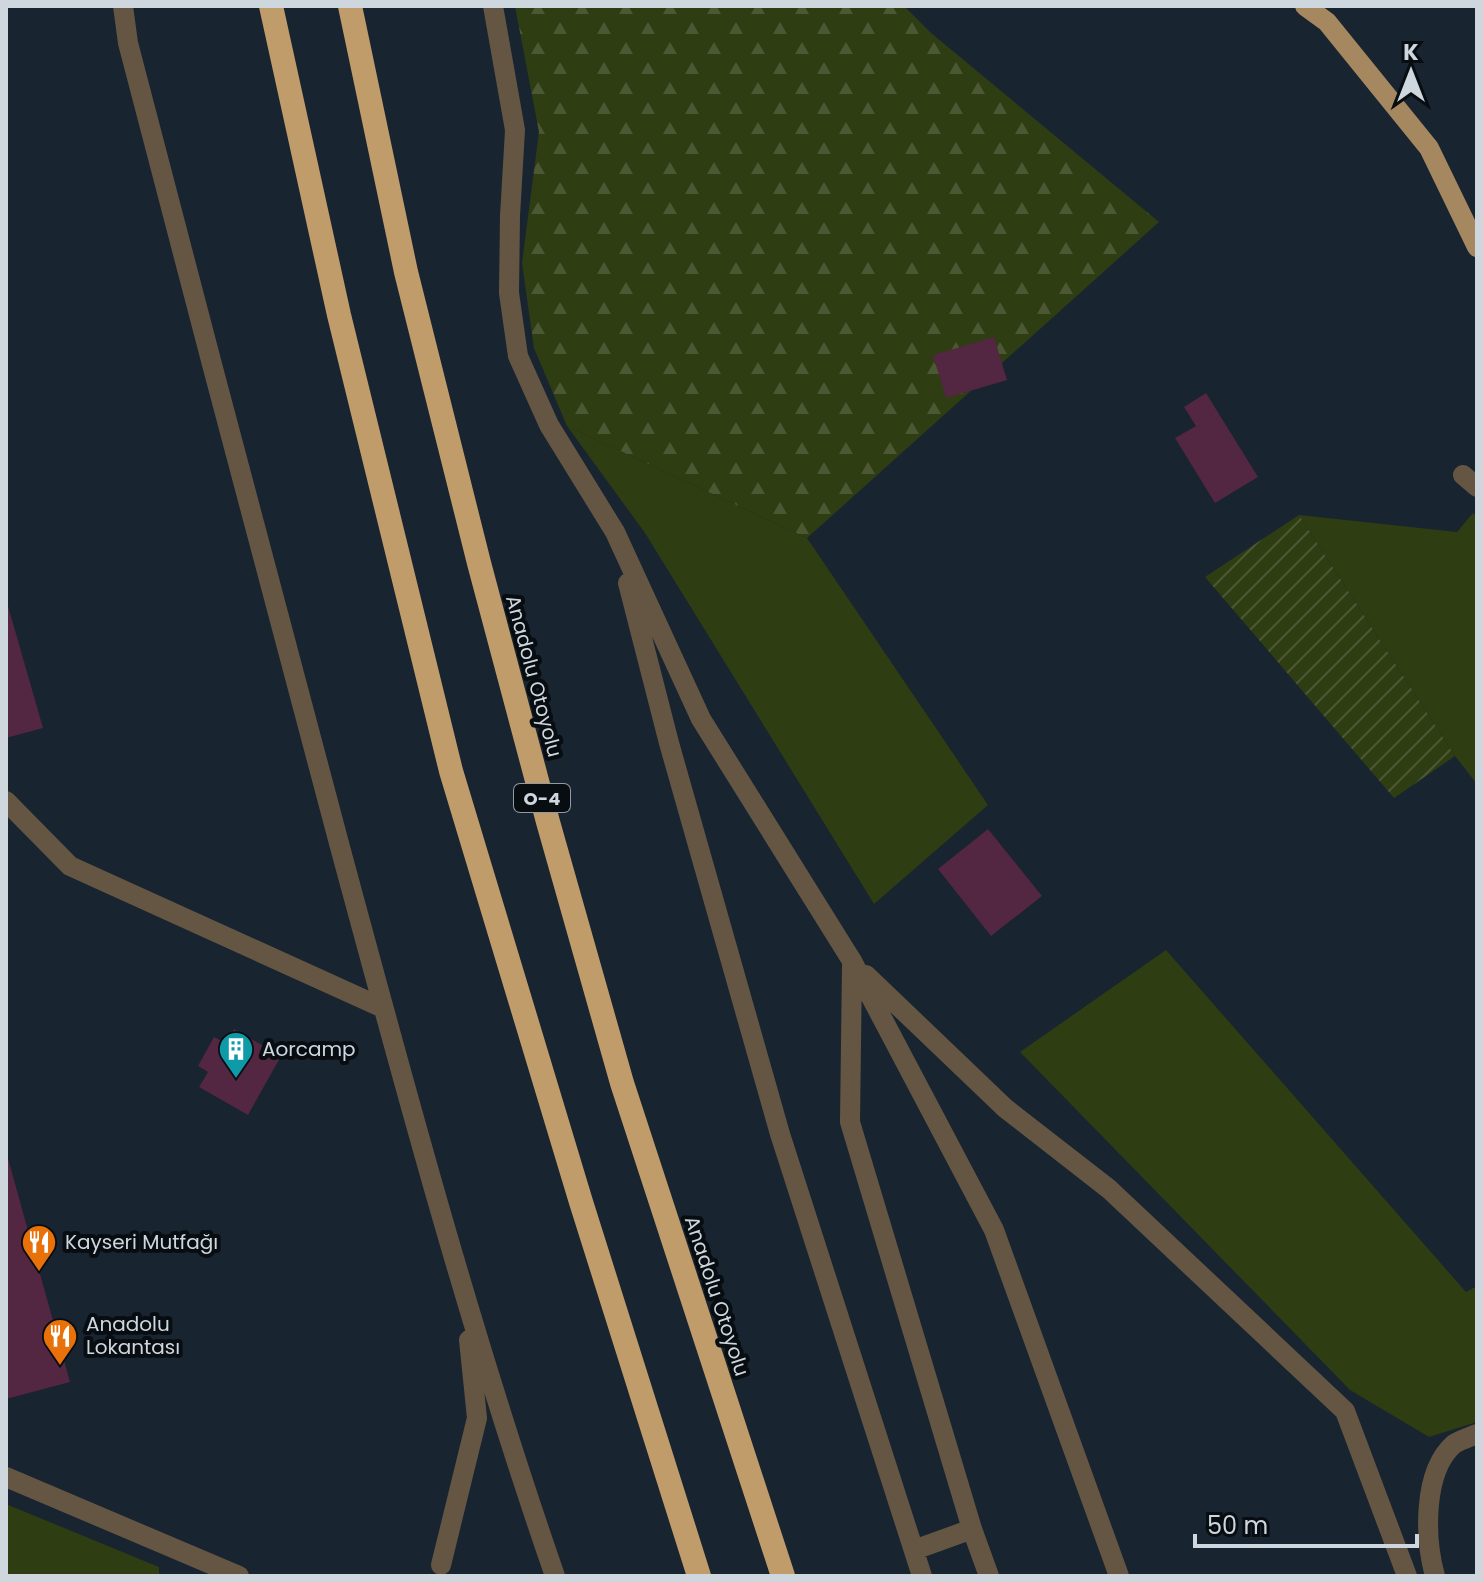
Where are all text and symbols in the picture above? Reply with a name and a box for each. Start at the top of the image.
north arrow [1371,32,1451,112]
text: K [1403,37,1419,68]
street label: Anadolu Otoyolu [499,592,569,760]
road number: O-4 [514,784,570,812]
building icon: Aorcamp [217,1030,255,1080]
place label: Aorcamp [262,1035,356,1063]
street label: Anadolu Otoyolu [678,1212,756,1380]
restaurant icon: Kayseri Mutfağı [20,1223,58,1273]
place label: Kayseri Mutfağı [65,1228,218,1256]
place label: Anadolu Lokantası [86,1310,180,1361]
restaurant icon: Anadolu Lokantası [41,1317,79,1367]
scale bar [1195,1498,1417,1548]
text: 50 m [1207,1509,1268,1542]

